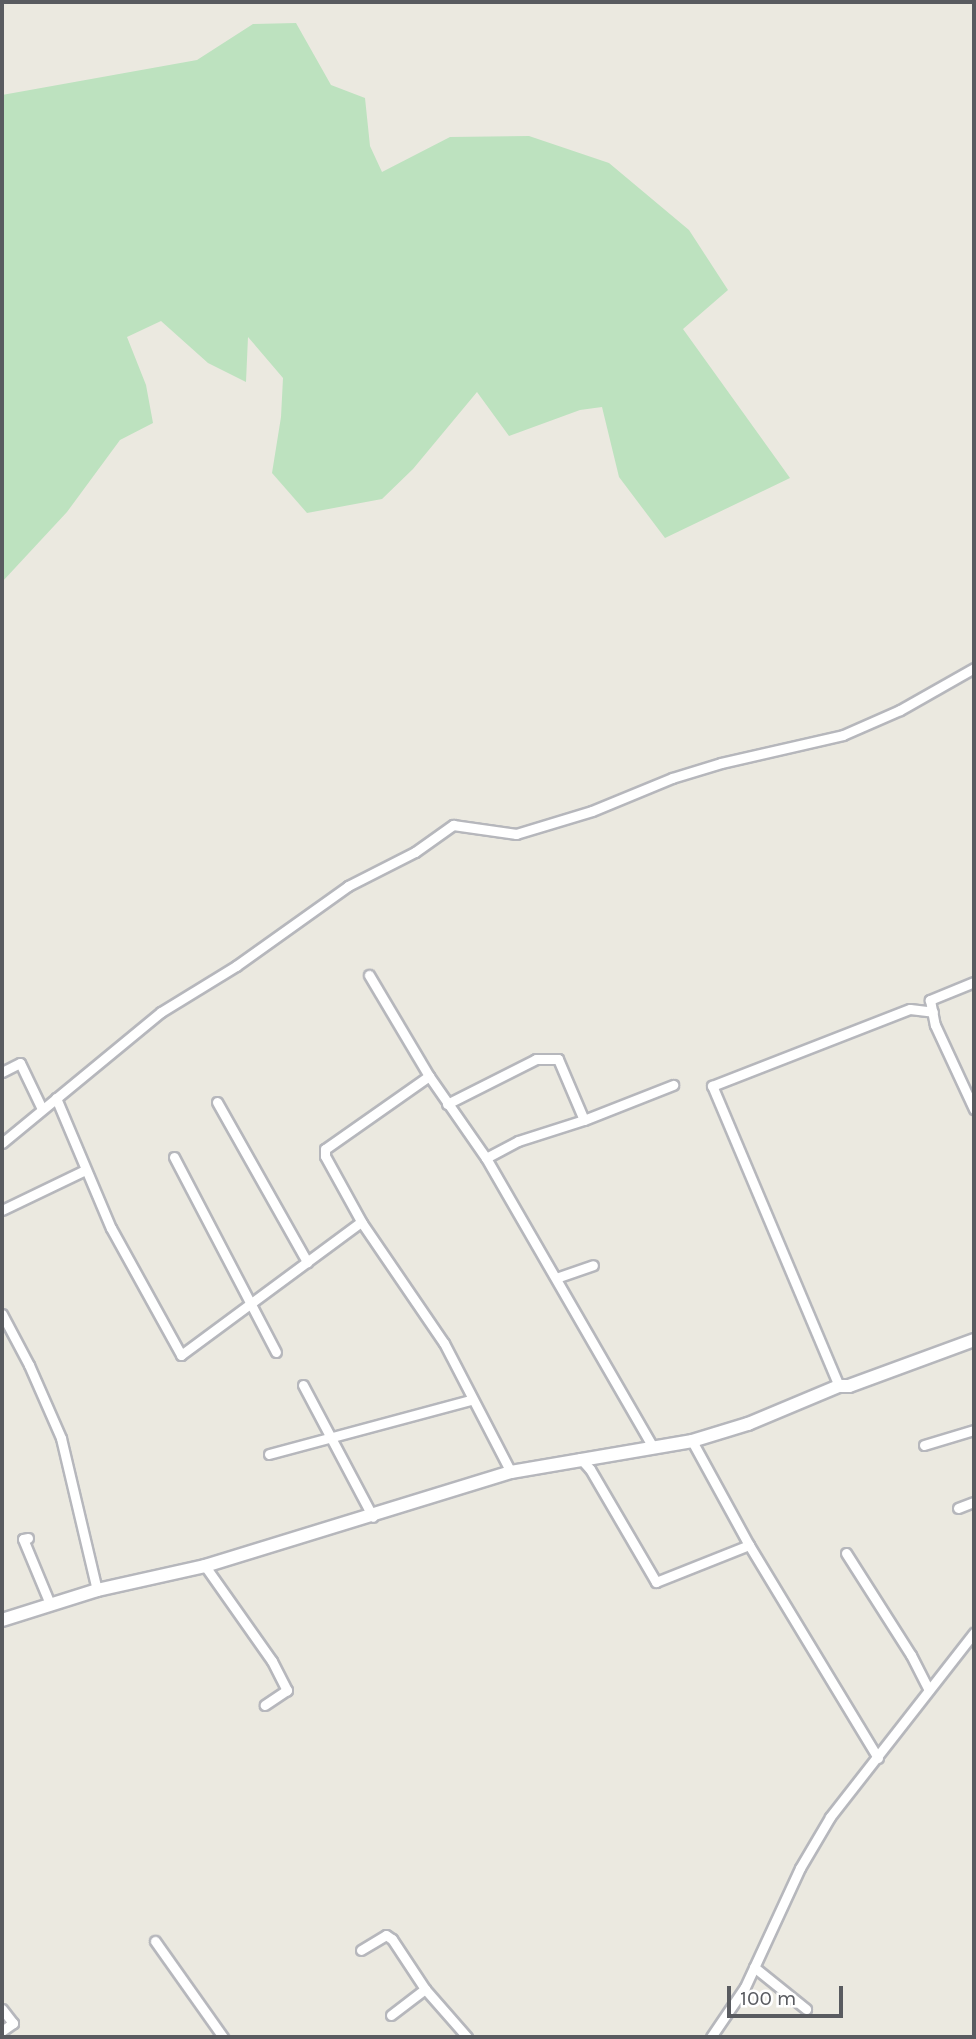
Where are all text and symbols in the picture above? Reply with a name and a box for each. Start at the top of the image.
scale bar [731,1972,846,2016]
text: 100 m [740,1986,797,2010]

